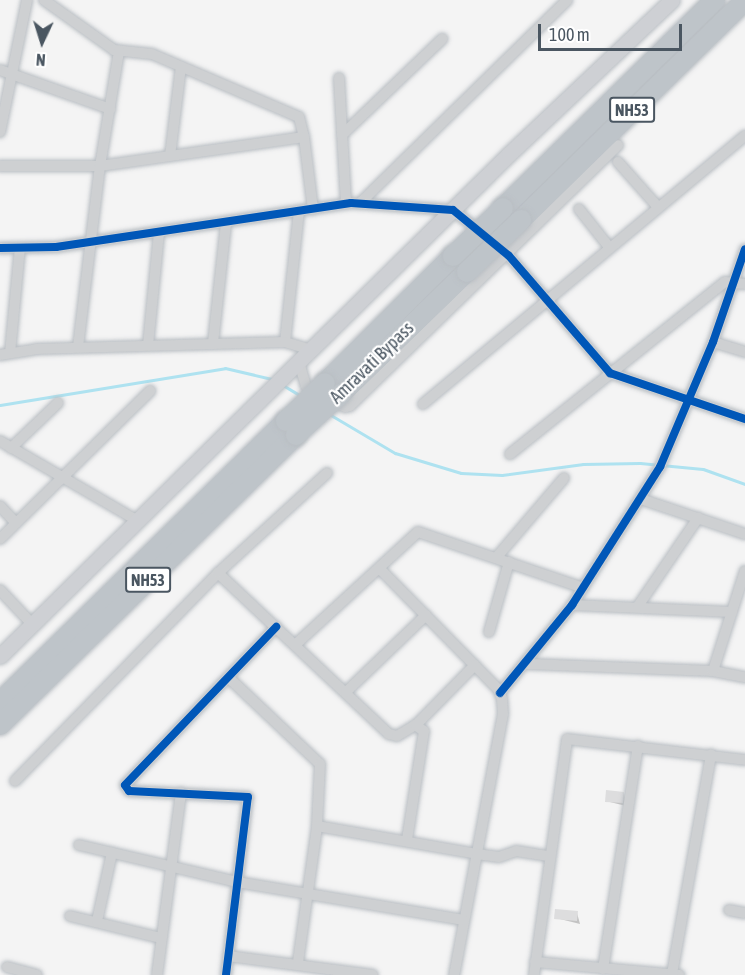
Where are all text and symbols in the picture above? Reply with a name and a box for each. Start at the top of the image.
north arrow [12,12,72,72]
scale bar [541,12,685,50]
text: 100 m [549,24,590,45]
text: N [35,51,46,69]
road number: NH53 [608,97,656,123]
street label: Amravati Bypass [326,318,418,408]
road number: NH53 [124,567,172,593]

